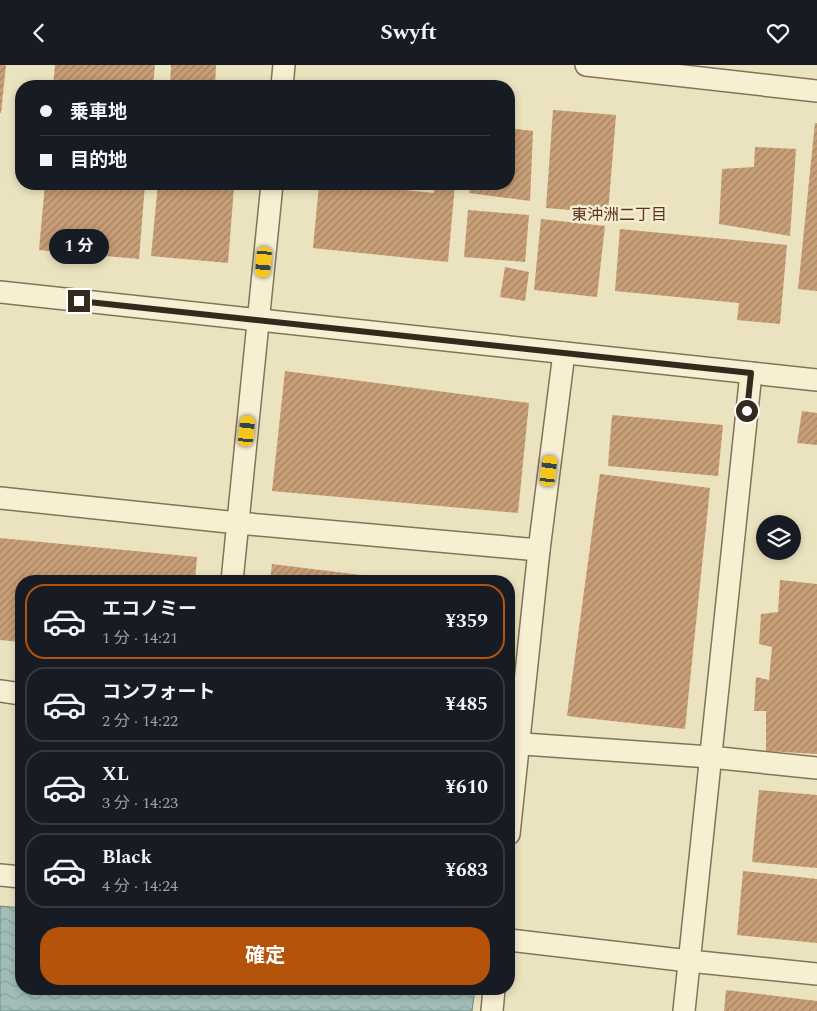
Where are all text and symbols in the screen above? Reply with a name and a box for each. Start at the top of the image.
text: Swyft [380,16,437,49]
icon: back [25,19,53,47]
icon: heart [764,19,792,47]
text: 乗車地 [70,98,127,127]
text: 目的地 [70,146,127,175]
district label: 東沖洲二丁目 [571,203,667,227]
callout: 1 分 [49,229,109,263]
text: 1 分 [65,234,93,258]
car [255,246,272,278]
route end [68,290,90,312]
route start [736,400,758,422]
car [237,415,256,447]
car [539,455,558,487]
map controls [756,515,801,560]
button: layers [756,515,801,560]
text: エコノミー [102,595,197,624]
icon: car [42,599,87,644]
text: ¥359 [445,607,488,636]
text: 1 分 · 14:21 [102,626,178,650]
text: コンフォート [102,678,215,707]
icon: car [42,682,87,727]
text: ¥485 [445,690,488,719]
text: 2 分 · 14:22 [102,709,178,733]
text: XL [102,760,129,789]
icon: car [42,765,87,810]
text: ¥610 [445,773,488,802]
text: 3 分 · 14:23 [102,791,178,815]
text: Black [102,843,152,872]
icon: car [42,848,87,893]
text: ¥683 [445,856,488,885]
text: 4 分 · 14:24 [102,874,178,898]
button: 確定 [40,927,490,985]

